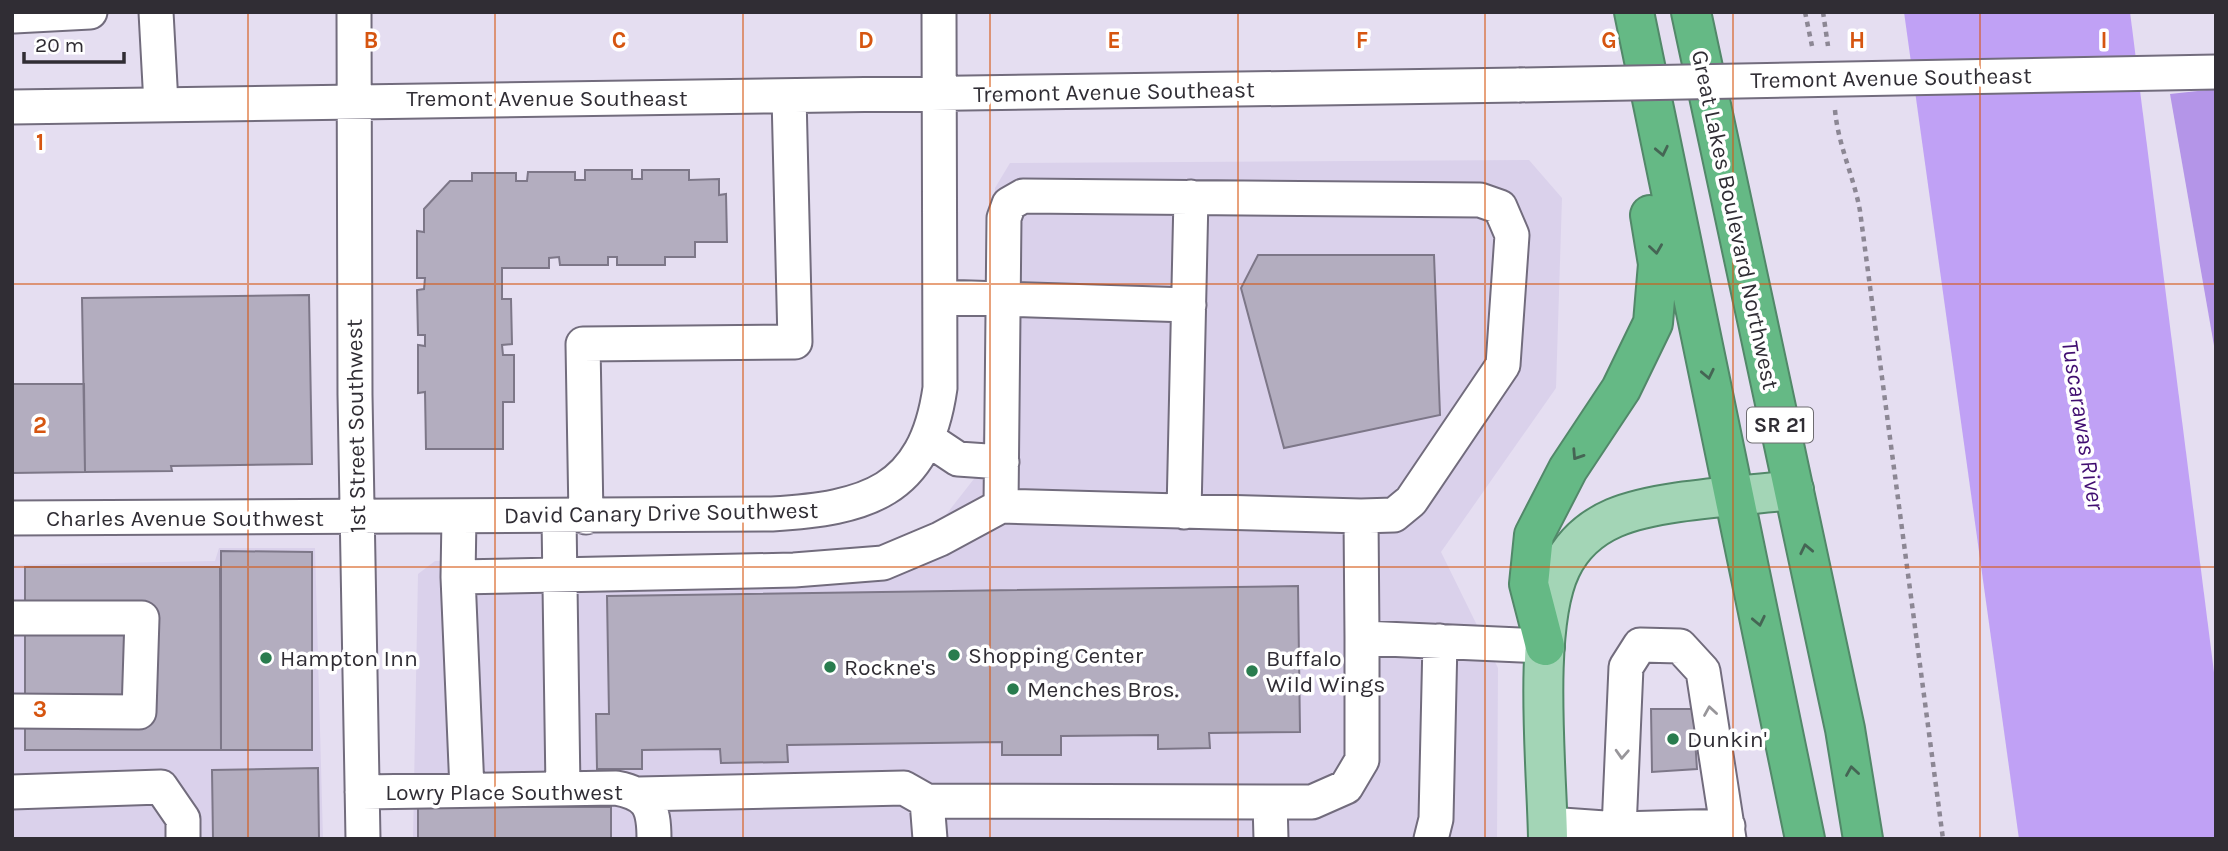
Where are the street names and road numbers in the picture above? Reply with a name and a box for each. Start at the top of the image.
street label: Great Lakes Boulevard Northwest [1686,48,1784,393]
street label: Tremont Avenue Southeast [1750,62,2032,94]
street label: Tremont Avenue Southeast [973,76,1255,108]
street label: Tremont Avenue Southeast [406,85,688,112]
street label: 1st Street Southwest [341,318,371,533]
road number: SR 21 [1747,408,1813,442]
street label: David Canary Drive Southwest [504,497,819,529]
street label: Charles Avenue Southwest [46,505,324,532]
street label: Lowry Place Southwest [385,779,623,806]

